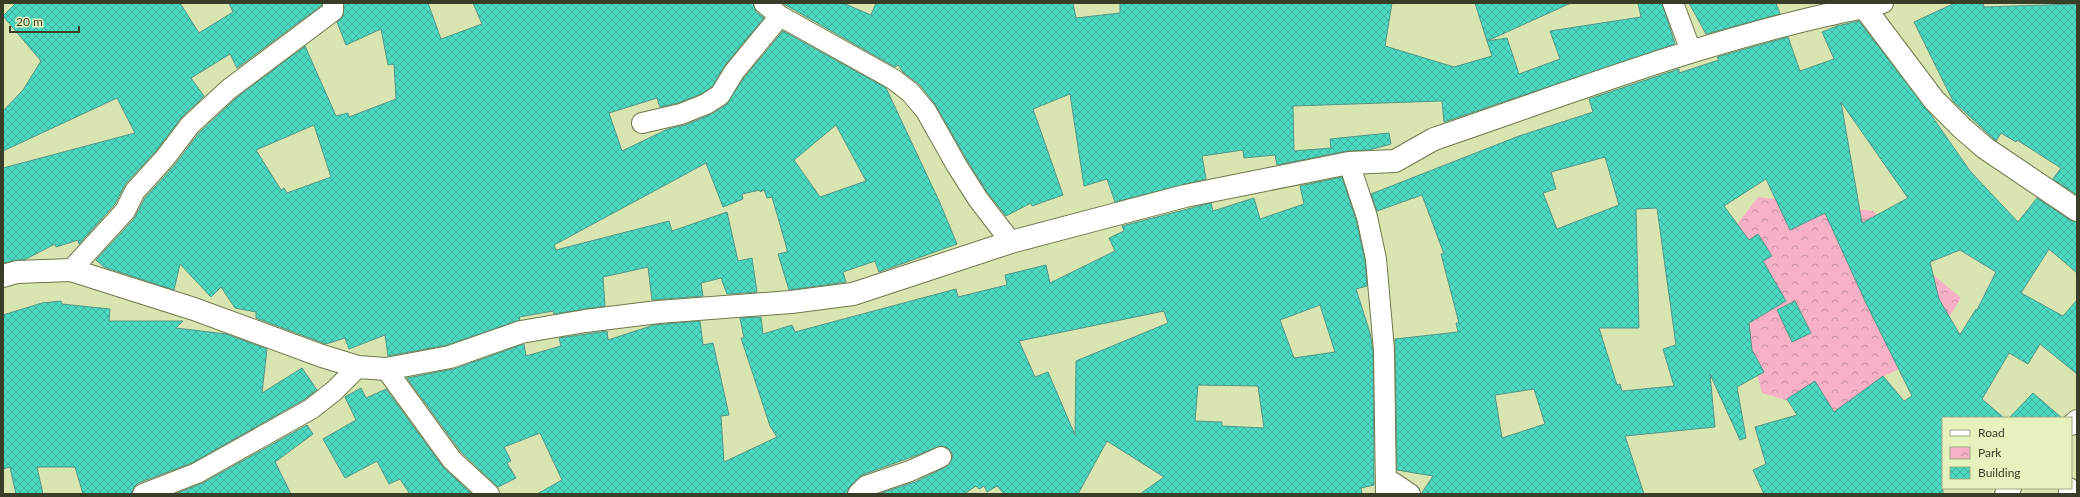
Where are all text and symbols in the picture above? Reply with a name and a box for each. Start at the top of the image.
scale bar [10,8,79,34]
text: 20 m [16,14,43,29]
legend [1942,417,2072,489]
text: Road [1978,425,2005,440]
text: Park [1978,445,2002,460]
text: Building [1978,465,2021,480]

